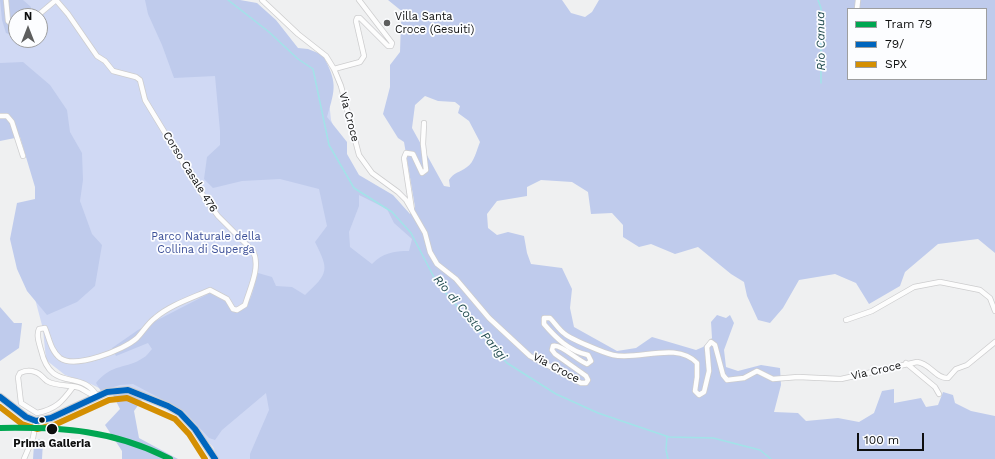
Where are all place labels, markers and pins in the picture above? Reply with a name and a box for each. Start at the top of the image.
place label: Villa Santa Croce (Gesuiti) [395,10,474,36]
marker: Villa Santa Croce (Gesuiti) [382,18,392,28]
unlabelled marker [37,415,47,425]
marker: Prima Galleria [45,422,59,436]
place label: Prima Galleria [13,437,91,451]

